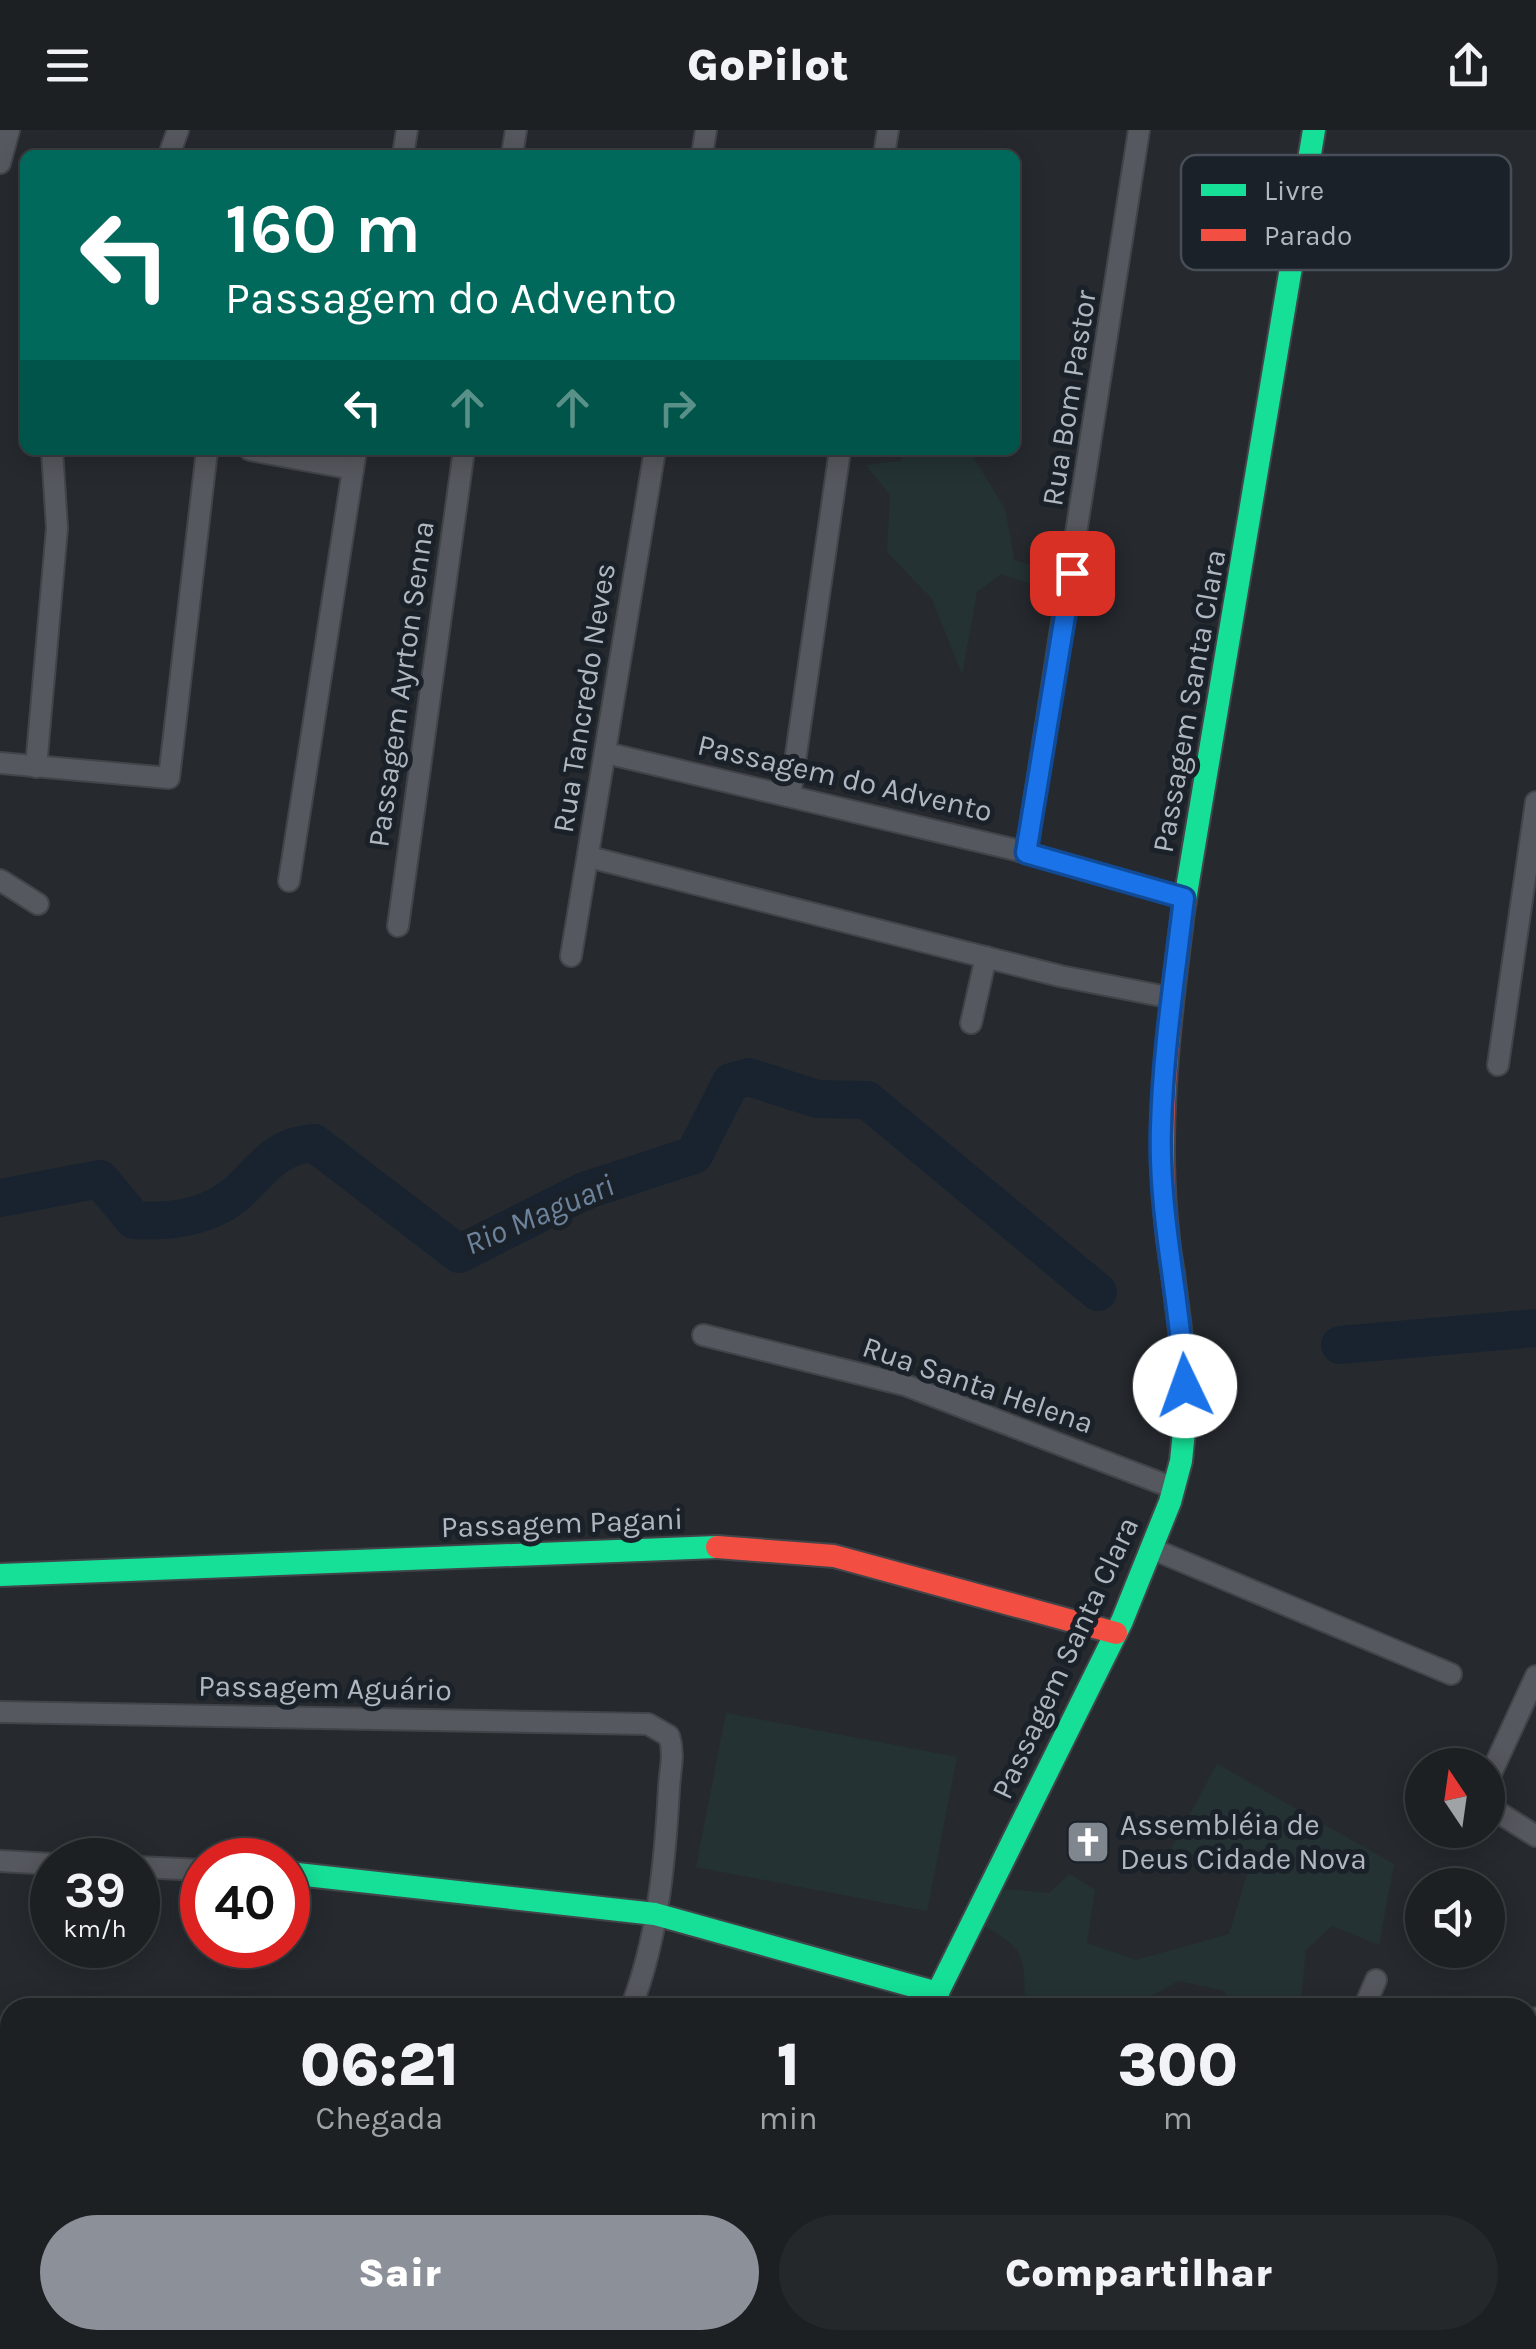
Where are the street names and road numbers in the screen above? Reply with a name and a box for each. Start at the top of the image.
street label: Rua Bom Pastor [1034,287,1104,508]
street label: Passagem Ayrton Senna [360,519,442,849]
street label: Passagem Santa Clara [1145,547,1233,855]
street label: Rua Tancredo Neves [545,561,623,835]
street label: Passagem do Advento [694,727,996,829]
street label: Rua Santa Helena [858,1329,1098,1441]
street label: Passagem Pagani [440,1501,684,1545]
street label: Passagem Santa Clara [984,1511,1146,1805]
street label: Passagem Aguário [198,1668,452,1708]

